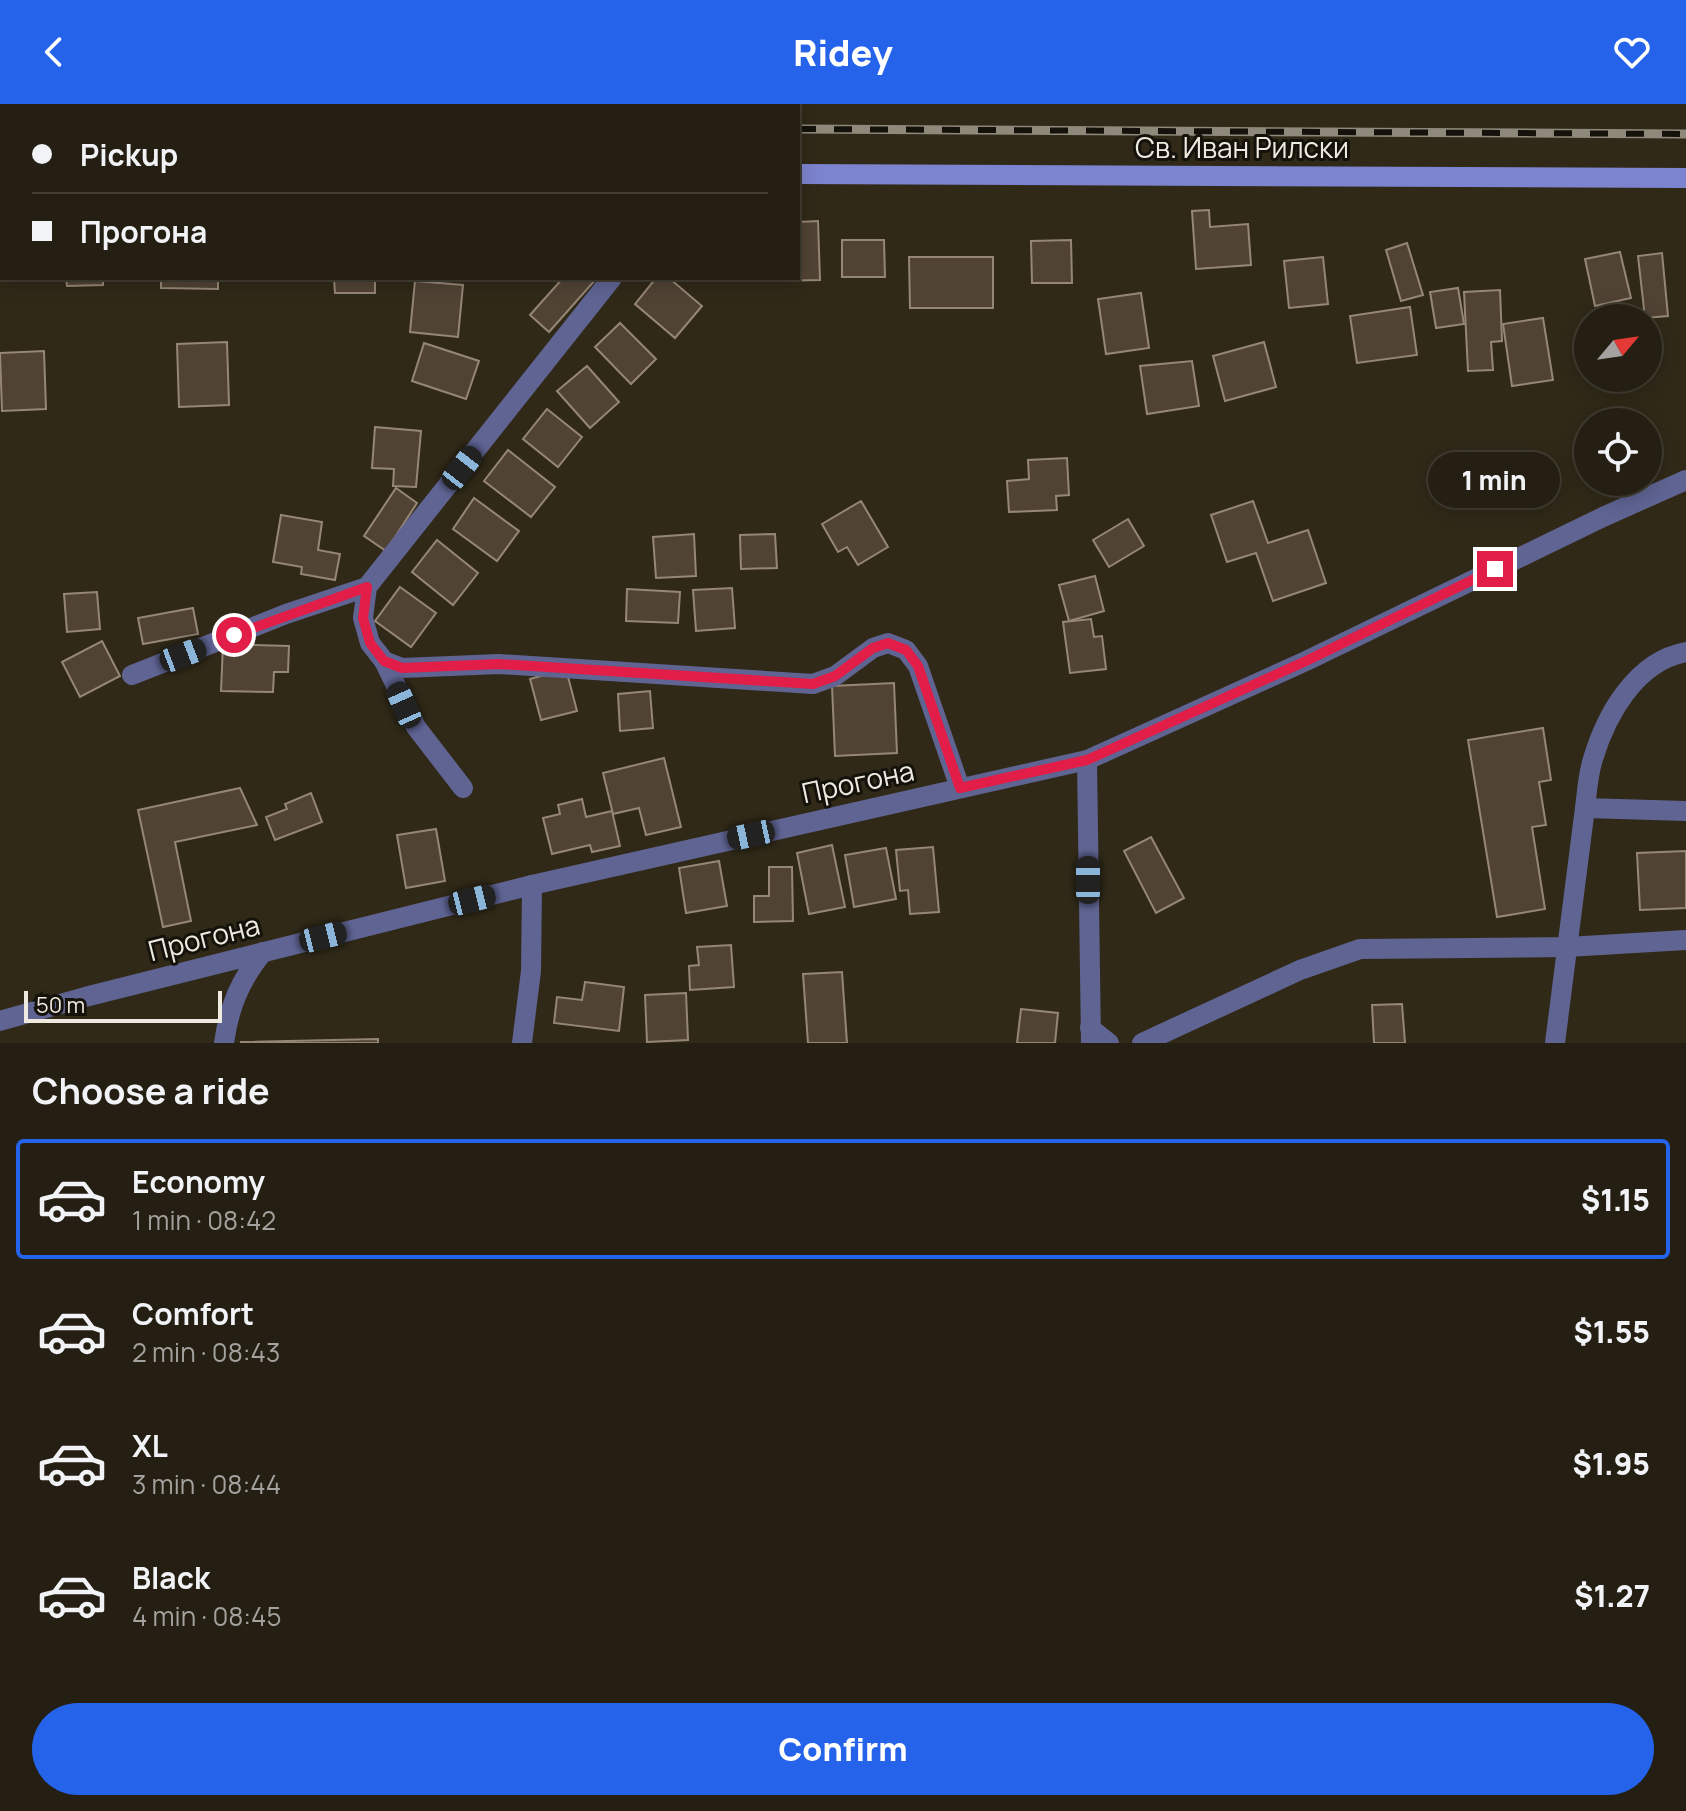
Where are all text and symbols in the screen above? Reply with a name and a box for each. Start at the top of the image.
text: Ridey [793,28,893,77]
icon: back [32,30,76,74]
icon: heart [1610,30,1654,74]
street label: Св. Иван Рилски [1135,128,1349,166]
text: Pickup [80,134,178,175]
text: Прогона [80,211,207,252]
north arrow [1574,304,1662,392]
map controls [1574,304,1662,496]
button: locate [1574,408,1662,496]
car [438,442,486,494]
callout: 1 min [1429,453,1561,509]
text: 1 min [1461,462,1527,498]
route end [1477,551,1513,587]
route start [216,617,252,653]
car [156,635,210,675]
car [383,678,425,732]
street label: Прогона [798,751,917,811]
car [725,818,777,852]
car [1076,856,1100,904]
car [446,883,498,917]
street label: Прогона [144,905,264,969]
car [297,920,349,954]
scale bar [24,987,222,1023]
text: 50 m [36,990,85,1020]
text: Choose a ride [32,1066,270,1115]
text: Economy [132,1161,265,1202]
icon: car [36,1163,108,1235]
text: $1.15 [1581,1179,1650,1220]
text: 1 min · 08:42 [132,1202,276,1238]
text: Comfort [132,1293,254,1334]
icon: car [36,1295,108,1367]
text: $1.55 [1573,1311,1650,1352]
text: 2 min · 08:43 [132,1334,280,1370]
text: XL [132,1425,168,1466]
icon: car [36,1427,108,1499]
text: $1.95 [1572,1443,1650,1484]
text: 3 min · 08:44 [132,1466,281,1502]
text: Black [132,1557,210,1598]
icon: car [36,1559,108,1631]
text: $1.27 [1574,1575,1650,1616]
text: 4 min · 08:45 [132,1598,281,1634]
button: Confirm [32,1703,1654,1795]

